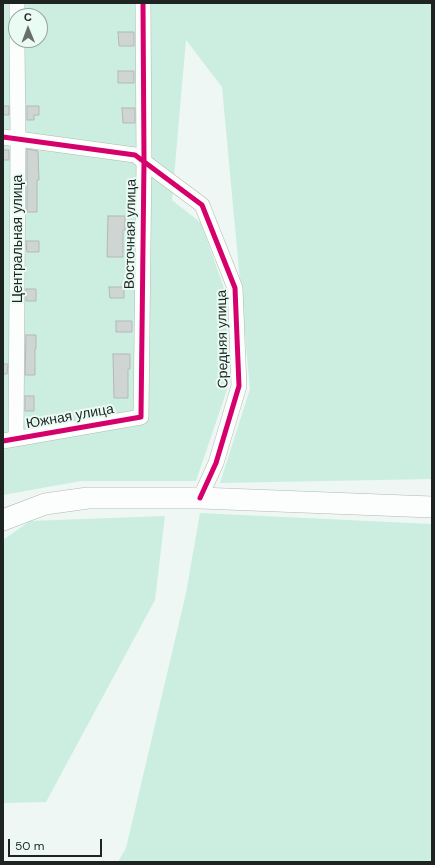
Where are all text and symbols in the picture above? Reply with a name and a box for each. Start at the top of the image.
north arrow [8,8,48,48]
text: С [24,10,32,24]
street label: Центральная улица [10,175,26,303]
street label: Восточная улица [122,179,140,289]
street label: Средняя улица [214,290,232,388]
street label: Южная улица [25,401,115,433]
scale bar [10,831,104,857]
text: 50 m [15,838,44,854]

